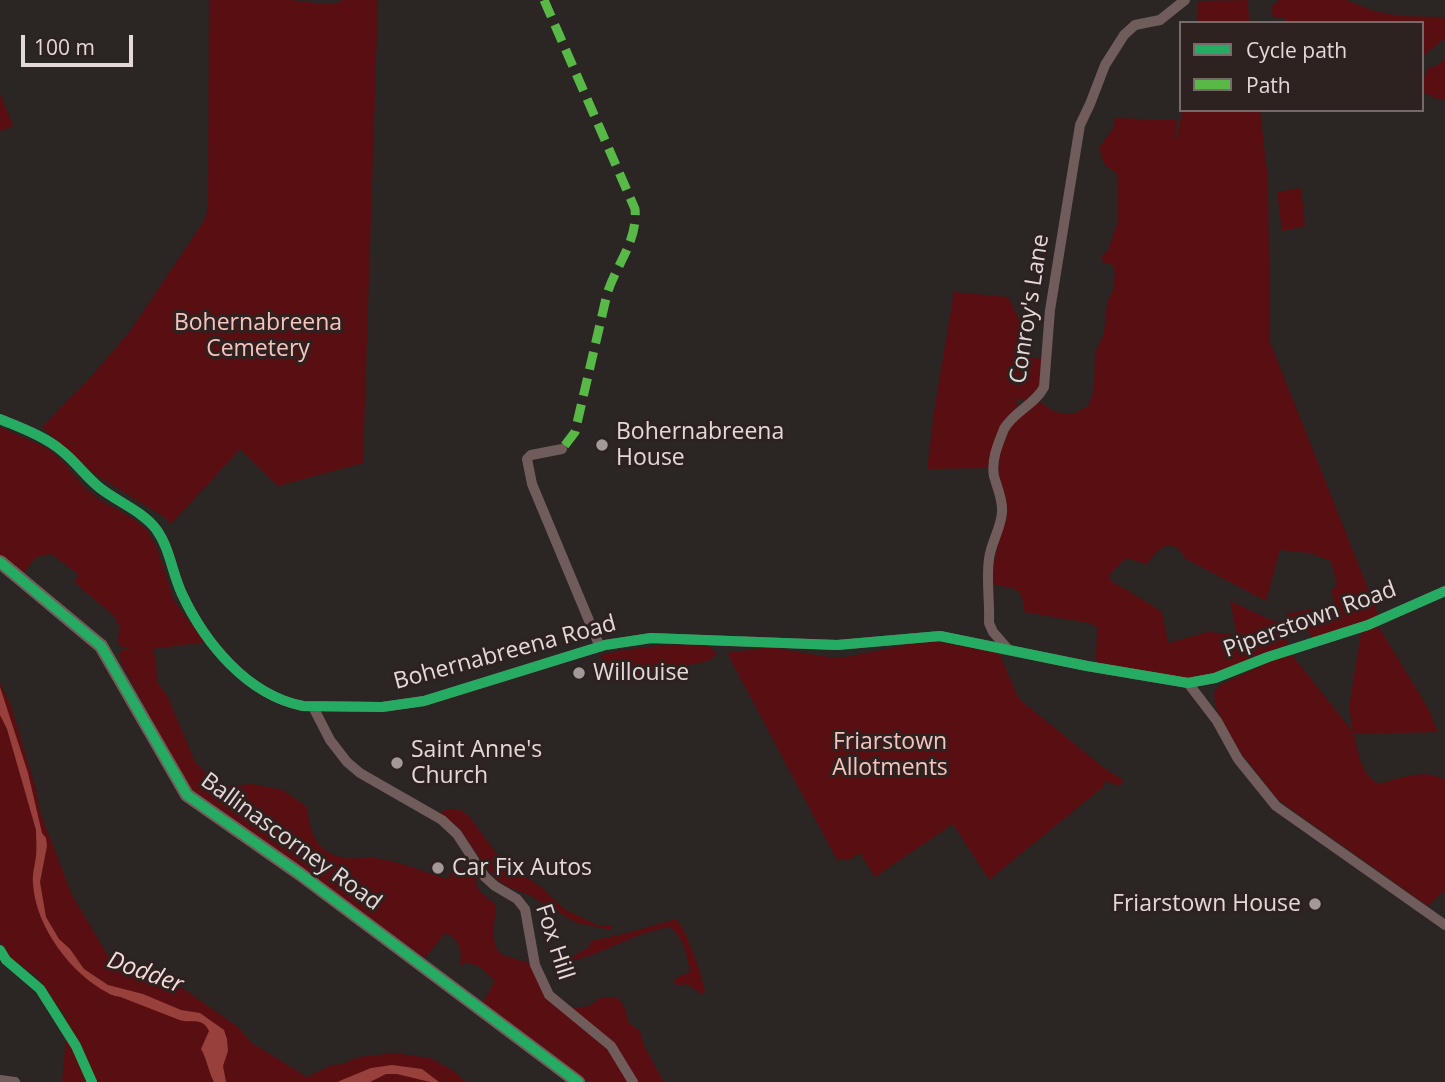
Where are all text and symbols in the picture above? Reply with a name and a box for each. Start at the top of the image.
scale bar [24,21,136,65]
legend [1179,21,1424,112]
text: 100 m [34,33,95,61]
text: Cycle path [1246,36,1347,64]
text: Path [1246,71,1291,99]
street label: Conroy's Lane [1005,232,1055,386]
park label: Bohernabreena Cemetery [174,309,342,363]
place label: Bohernabreena House [616,418,784,472]
marker: Bohernabreena House [594,437,610,453]
street label: Piperstown Road [1220,576,1400,664]
street label: Bohernabreena Road [391,610,619,696]
place label: Willouise [593,659,689,687]
marker: Willouise [571,665,587,681]
park label: Friarstown Allotments [832,728,948,782]
place label: Saint Anne's Church [411,736,542,790]
marker: Saint Anne's Church [389,755,405,771]
street label: Ballinascorney Road [195,767,387,917]
place label: Car Fix Autos [452,854,592,882]
marker: Car Fix Autos [430,860,446,876]
place label: Friarstown House [1112,890,1301,918]
marker: Friarstown House [1307,896,1323,912]
street label: Fox Hill [529,901,579,983]
water label: Dodder [103,946,187,1000]

